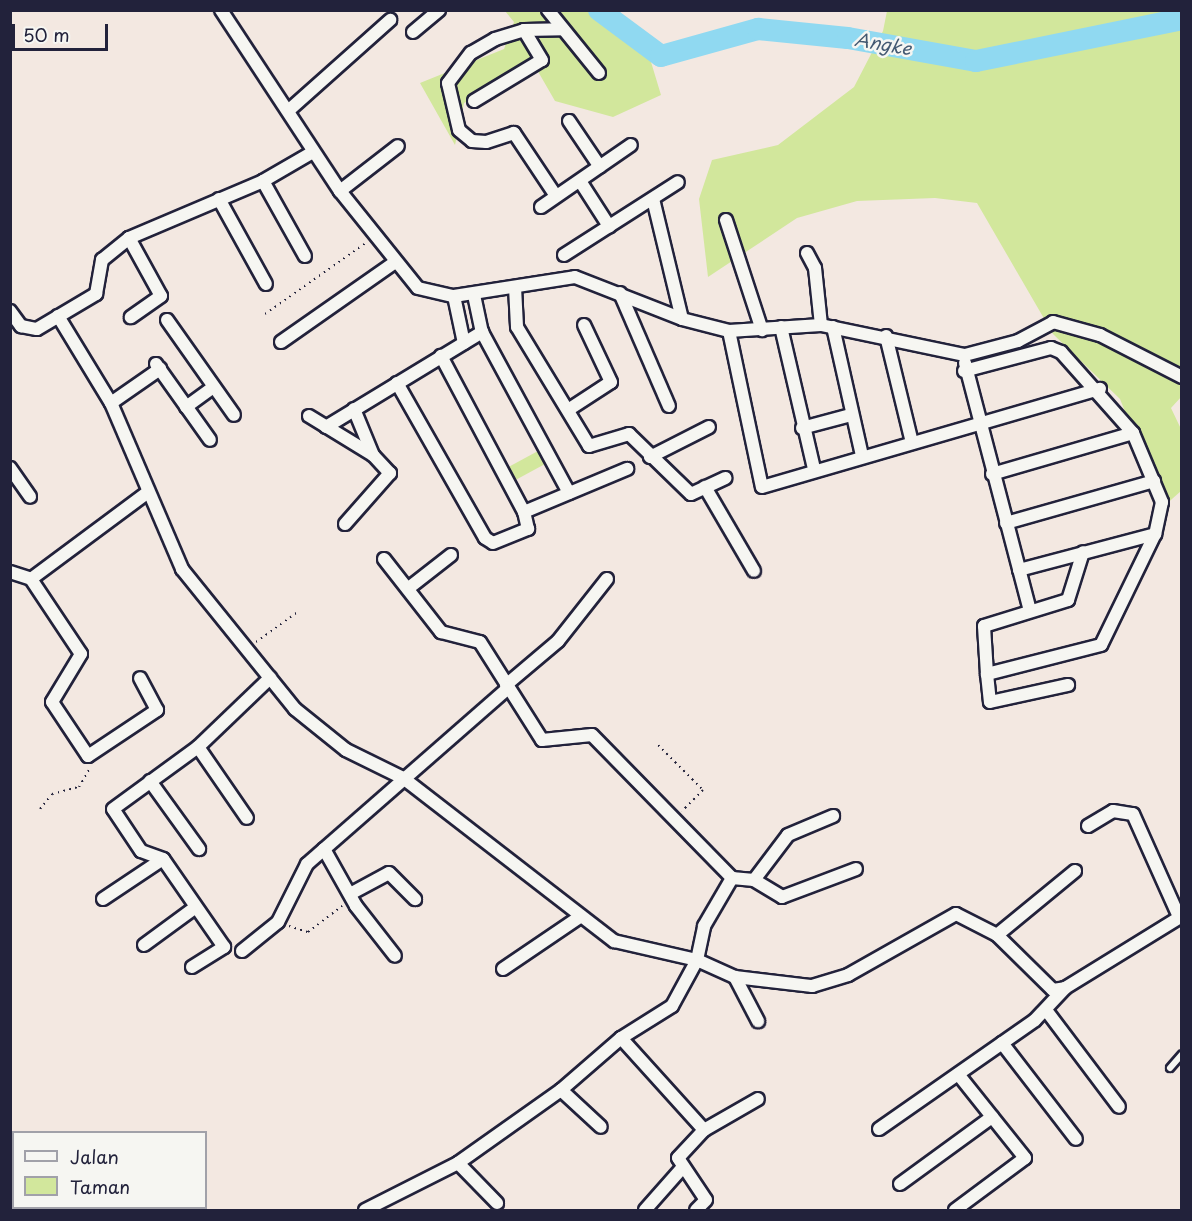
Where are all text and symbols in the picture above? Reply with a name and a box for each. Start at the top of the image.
scale bar [15,12,111,50]
text: 50 m [23,21,70,48]
water label: Angke [853,28,913,60]
legend [12,1131,207,1209]
text: Jalan [70,1143,119,1170]
text: Taman [70,1173,130,1200]

